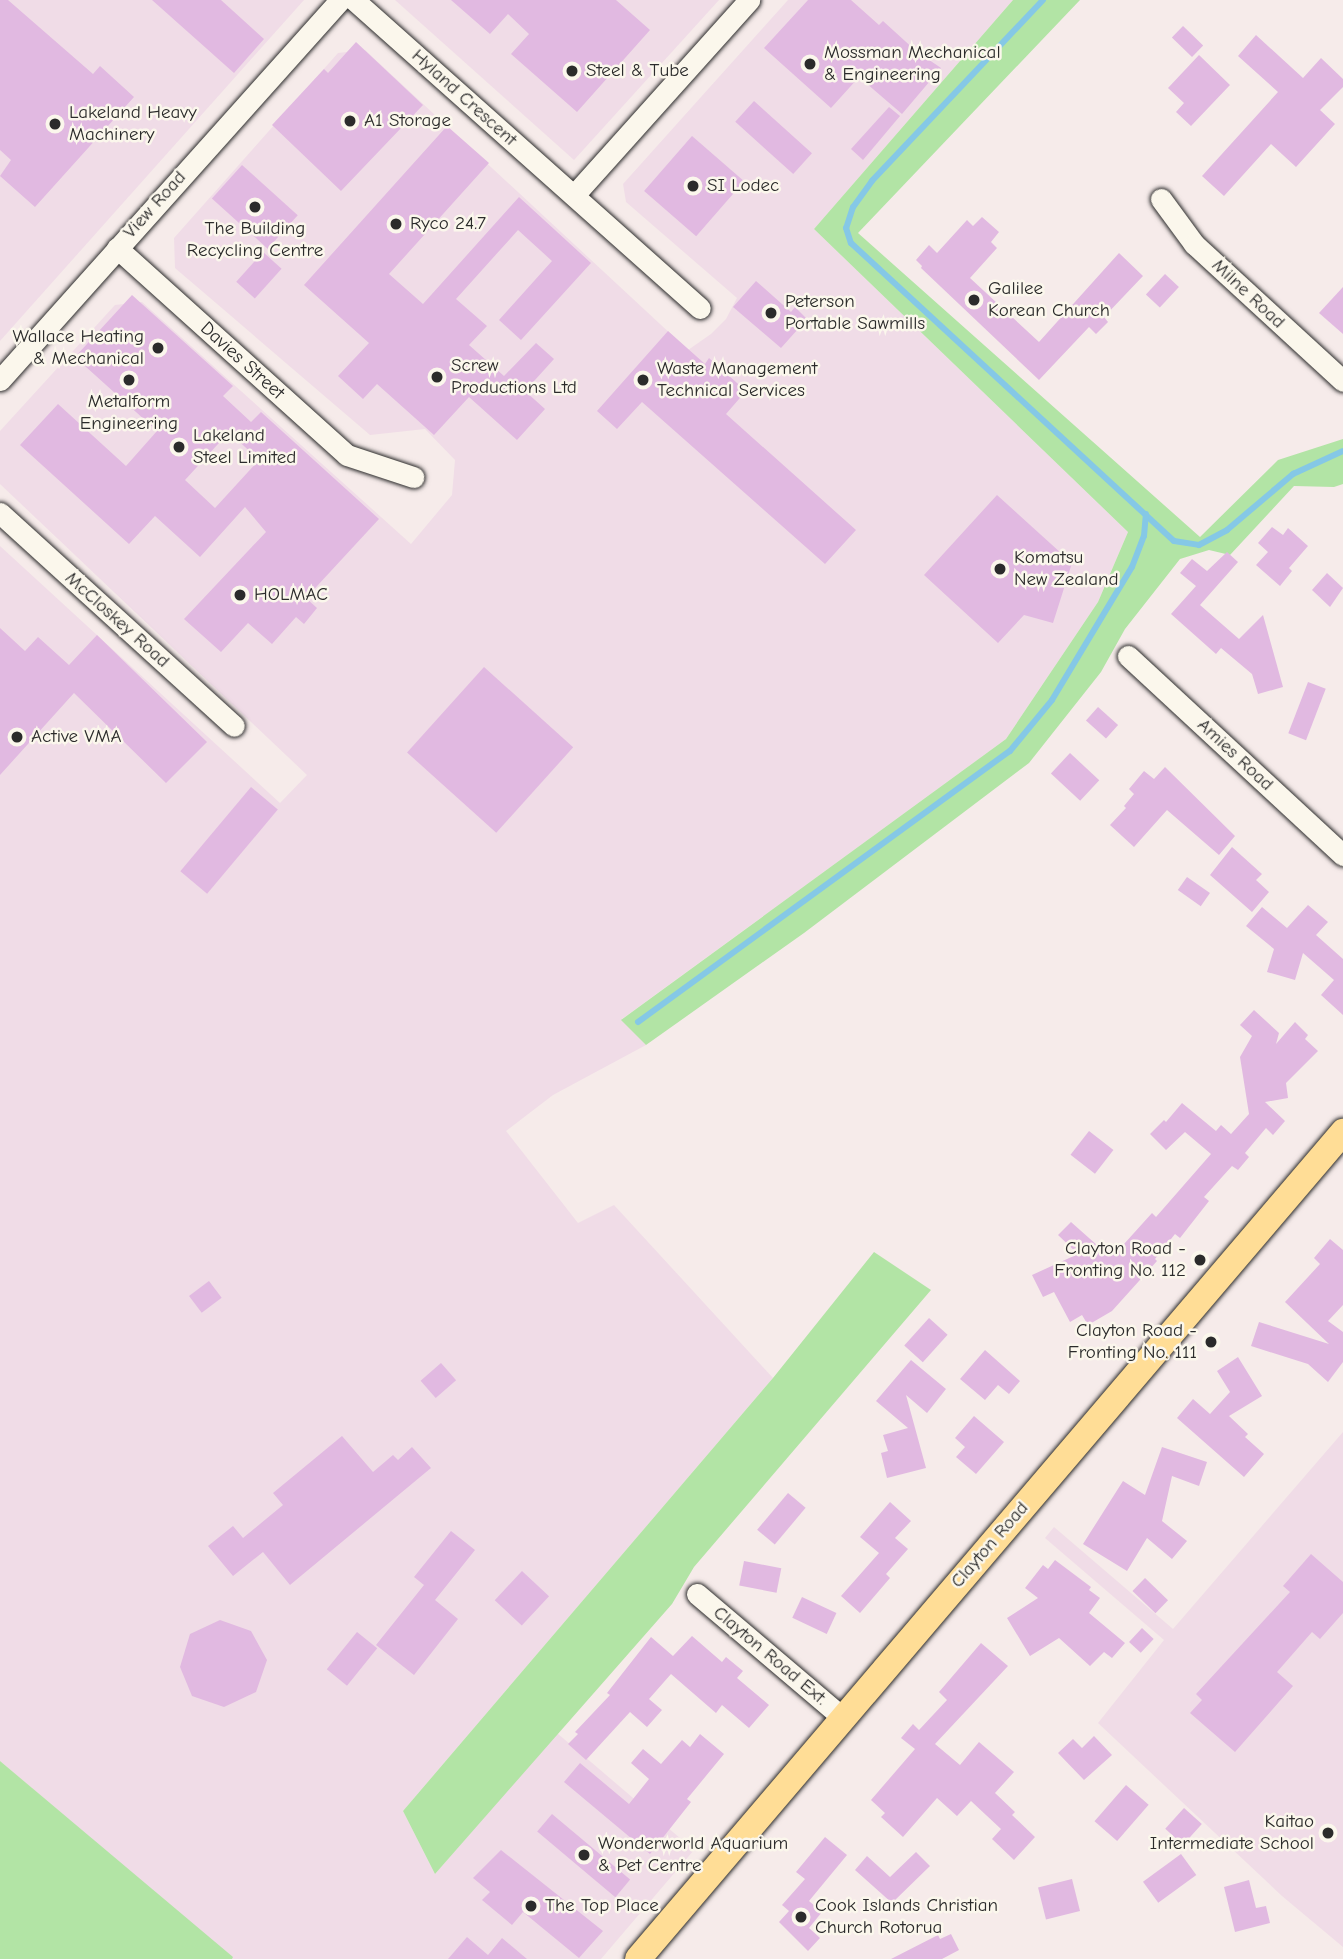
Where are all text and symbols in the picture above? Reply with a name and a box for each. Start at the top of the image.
place label: Mossman Mechanical & Engineering [824,42,1001,86]
street label: Hyland Crescent [407,45,521,151]
marker: Mossman Mechanical & Engineering [802,56,818,72]
place label: Steel & Tube [586,60,689,82]
marker: Steel & Tube [564,63,580,79]
place label: Lakeland Heavy Machinery [69,102,197,146]
place label: A1 Storage [364,110,451,132]
marker: A1 Storage [342,113,358,129]
marker: Lakeland Heavy Machinery [47,116,63,132]
street label: View Road [119,167,191,243]
place label: SI Lodec [707,175,779,197]
marker: SI Lodec [685,178,701,194]
marker: The Building Recycling Centre [247,199,263,215]
place label: Ryco 24.7 [410,213,486,235]
marker: Ryco 24.7 [388,216,404,232]
place label: The Building Recycling Centre [187,218,323,262]
street label: Milne Road [1207,254,1289,334]
place label: Galilee Korean Church [988,278,1110,322]
place label: Peterson Portable Sawmills [785,291,925,335]
marker: Galilee Korean Church [966,292,982,308]
marker: Peterson Portable Sawmills [763,305,779,321]
street label: Davies Street [195,317,289,405]
place label: Wallace Heating & Mechanical [12,326,144,370]
marker: Wallace Heating & Mechanical [150,340,166,356]
place label: Screw Productions Ltd [451,355,577,399]
place label: Waste Management Technical Services [657,358,817,402]
marker: Screw Productions Ltd [429,369,445,385]
marker: Metalform Engineering [121,372,137,388]
marker: Waste Management Technical Services [635,372,651,388]
place label: Metalform Engineering [80,391,178,435]
place label: Lakeland Steel Limited [193,425,296,469]
marker: Lakeland Steel Limited [171,439,187,455]
place label: Komatsu New Zealand [1014,547,1119,591]
marker: Komatsu New Zealand [992,561,1008,577]
street label: McCloskey Road [60,567,174,673]
place label: HOLMAC [254,584,328,606]
marker: HOLMAC [232,587,248,603]
street label: Amies Road [1192,714,1278,796]
place label: Active VMA [31,726,122,748]
marker: Active VMA [9,729,25,745]
place label: Clayton Road - Fronting No. 112 [1054,1238,1186,1282]
marker: Clayton Road - Fronting No. 112 [1192,1252,1208,1268]
place label: Clayton Road - Fronting No. 111 [1068,1320,1197,1364]
marker: Clayton Road - Fronting No. 111 [1203,1334,1219,1350]
street label: Clayton Road [946,1497,1034,1593]
street label: Clayton Road Ext. [708,1602,832,1710]
place label: Kaitao Intermediate School [1150,1811,1314,1855]
marker: Kaitao Intermediate School [1320,1825,1336,1841]
place label: Wonderworld Aquarium & Pet Centre [598,1833,788,1877]
marker: Wonderworld Aquarium & Pet Centre [576,1847,592,1863]
place label: The Top Place [545,1895,659,1917]
place label: Cook Islands Christian Church Rotorua [815,1895,998,1939]
marker: The Top Place [523,1898,539,1914]
marker: Cook Islands Christian Church Rotorua [793,1909,809,1925]

